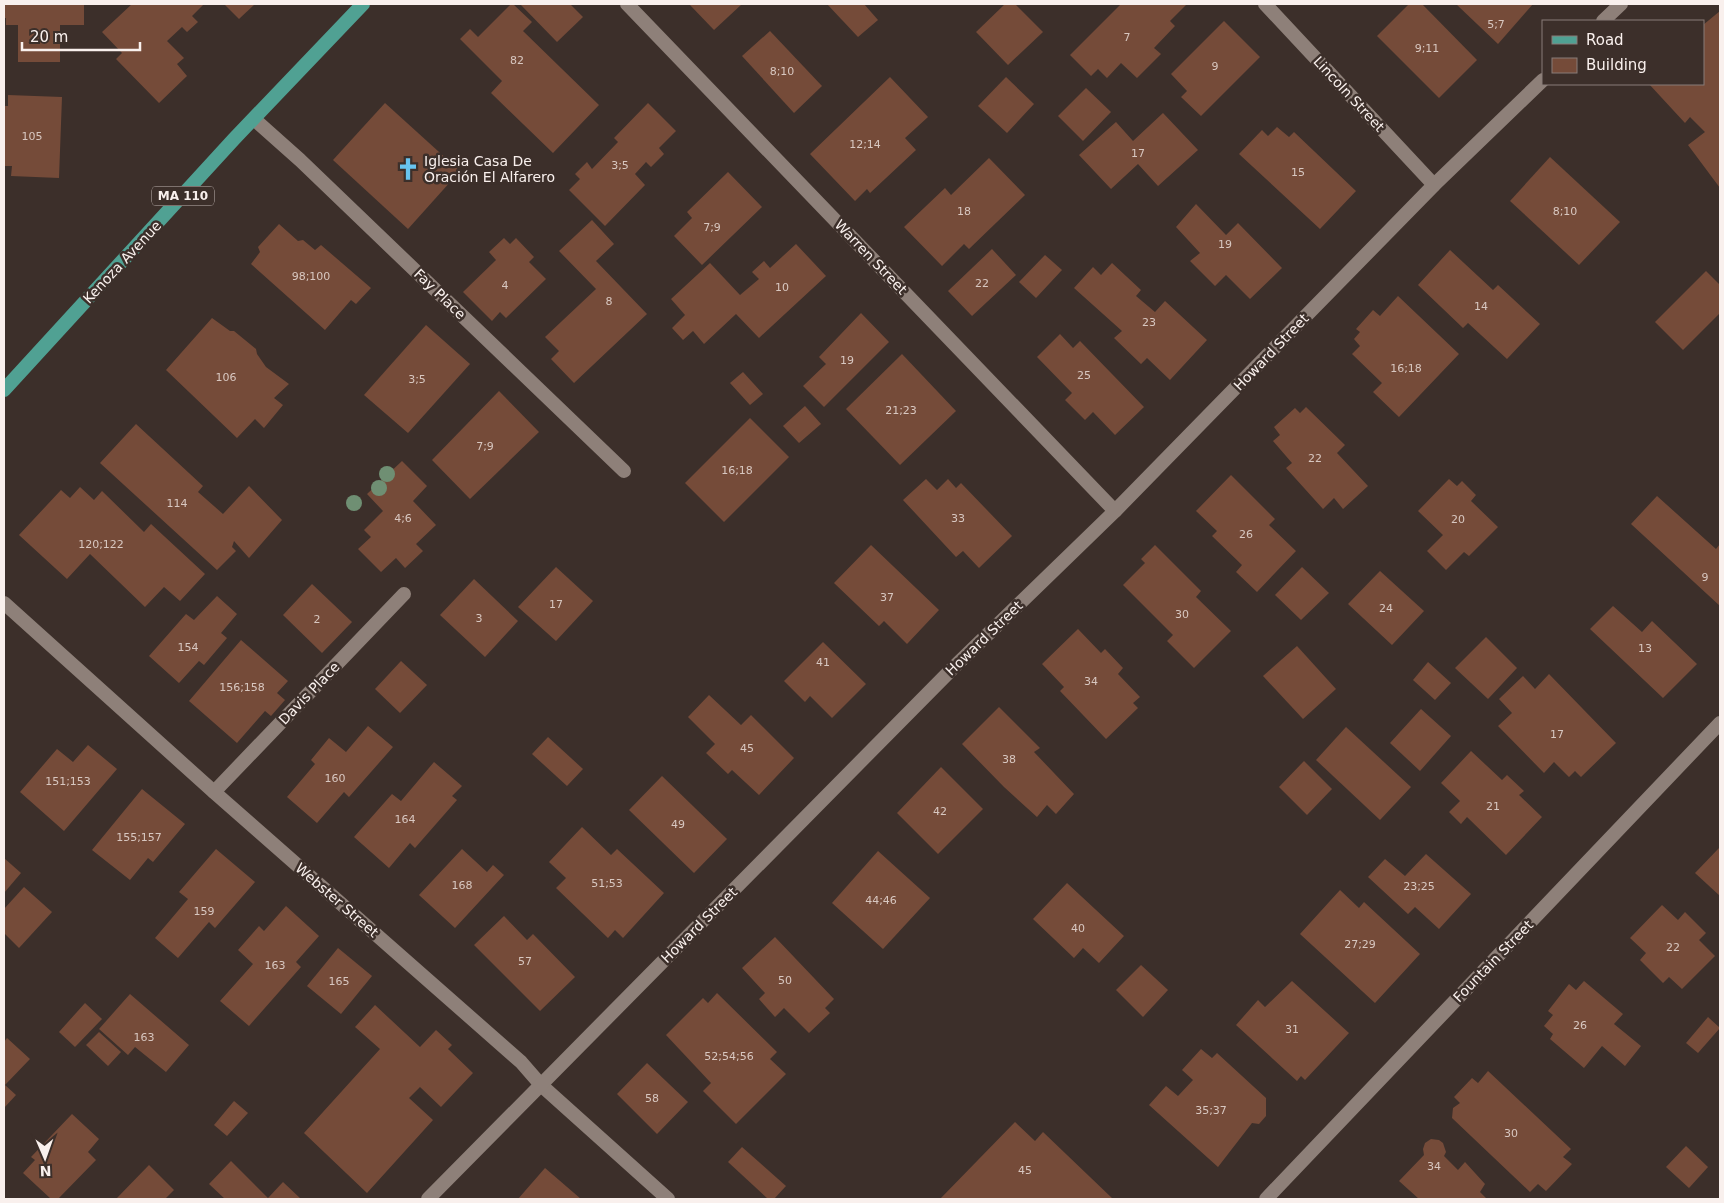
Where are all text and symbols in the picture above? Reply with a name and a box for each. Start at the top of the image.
house number: 5;7 [1487,18,1505,31]
scale bar [22,20,140,52]
legend [1542,20,1704,85]
text: 20 m [30,28,68,46]
house number: 7 [1124,31,1131,44]
text: Road [1586,31,1624,49]
house number: 9;11 [1415,42,1439,55]
street label: Lincoln Street [1310,53,1388,135]
house number: 82 [510,54,524,67]
text: Building [1586,56,1647,74]
house number: 9 [1212,60,1219,73]
house number: 8;10 [770,65,794,78]
house number: 105 [22,130,43,143]
house number: 12;14 [849,138,881,151]
house number: 17 [1131,147,1145,160]
place label: Iglesia Casa De Oración El Alfarero [424,153,555,185]
church icon: Iglesia Casa De Oración El Alfarero [395,156,421,182]
house number: 3;5 [611,159,629,172]
house number: 15 [1291,166,1305,179]
road number: MA 110 [152,187,214,206]
house number: 18 [957,205,971,218]
house number: 8;10 [1553,205,1577,218]
street label: Kenoza Avenue [80,217,164,307]
street label: Warren Street [832,217,911,298]
house number: 7;9 [703,221,721,234]
house number: 19 [1218,238,1232,251]
street label: Fay Place [411,266,469,322]
house number: 98;100 [292,270,330,283]
house number: 22 [975,277,989,290]
house number: 4 [502,279,509,292]
house number: 10 [775,281,789,294]
house number: 8 [606,295,613,308]
house number: 14 [1474,300,1488,313]
street label: Howard Street [1230,310,1312,394]
house number: 23 [1142,316,1156,329]
house number: 19 [840,354,854,367]
house number: 16;18 [1390,362,1422,375]
house number: 25 [1077,369,1091,382]
house number: 106 [216,371,237,384]
house number: 3;5 [408,373,426,386]
house number: 21;23 [885,404,917,417]
house number: 7;9 [476,440,494,453]
house number: 22 [1308,452,1322,465]
house number: 16;18 [721,464,753,477]
house number: 114 [167,497,188,510]
house number: 4;6 [394,512,412,525]
house number: 33 [951,512,965,525]
house number: 20 [1451,513,1465,526]
house number: 26 [1239,528,1253,541]
house number: 120;122 [78,538,124,551]
house number: 9 [1702,571,1709,584]
house number: 37 [880,591,894,604]
street label: Howard Street [942,597,1026,679]
house number: 17 [549,598,563,611]
house number: 24 [1379,602,1393,615]
house number: 30 [1175,608,1189,621]
house number: 3 [476,612,483,625]
house number: 2 [314,613,321,626]
house number: 154 [178,641,199,654]
house number: 13 [1638,642,1652,655]
house number: 41 [816,656,830,669]
street label: Davis Place [275,658,343,728]
house number: 34 [1084,675,1098,688]
house number: 156;158 [219,681,265,694]
house number: 17 [1550,728,1564,741]
house number: 45 [740,742,754,755]
house number: 38 [1002,753,1016,766]
house number: 160 [325,772,346,785]
house number: 151;153 [45,775,91,788]
house number: 21 [1486,800,1500,813]
house number: 42 [933,805,947,818]
house number: 164 [395,813,416,826]
house number: 49 [671,818,685,831]
house number: 155;157 [116,831,162,844]
street label: Webster Street [292,860,382,941]
house number: 51;53 [591,877,623,890]
house number: 168 [452,879,473,892]
house number: 23;25 [1403,880,1435,893]
street label: Howard Street [658,883,741,966]
house number: 44;46 [865,894,897,907]
house number: 159 [194,905,215,918]
street label: Fountain Street [1450,916,1537,1005]
house number: 40 [1071,922,1085,935]
house number: 27;29 [1344,938,1376,951]
house number: 22 [1666,941,1680,954]
house number: 57 [518,955,532,968]
house number: 163 [265,959,286,972]
house number: 50 [778,974,792,987]
house number: 165 [329,975,350,988]
house number: 26 [1573,1019,1587,1032]
house number: 31 [1285,1023,1299,1036]
house number: 163 [134,1031,155,1044]
house number: 52;54;56 [704,1050,754,1063]
house number: 58 [645,1092,659,1105]
house number: 35;37 [1195,1104,1227,1117]
house number: 30 [1504,1127,1518,1140]
north arrow [20,1133,70,1183]
house number: 34 [1427,1160,1441,1173]
text: N [39,1163,52,1179]
house number: 45 [1018,1164,1032,1177]

